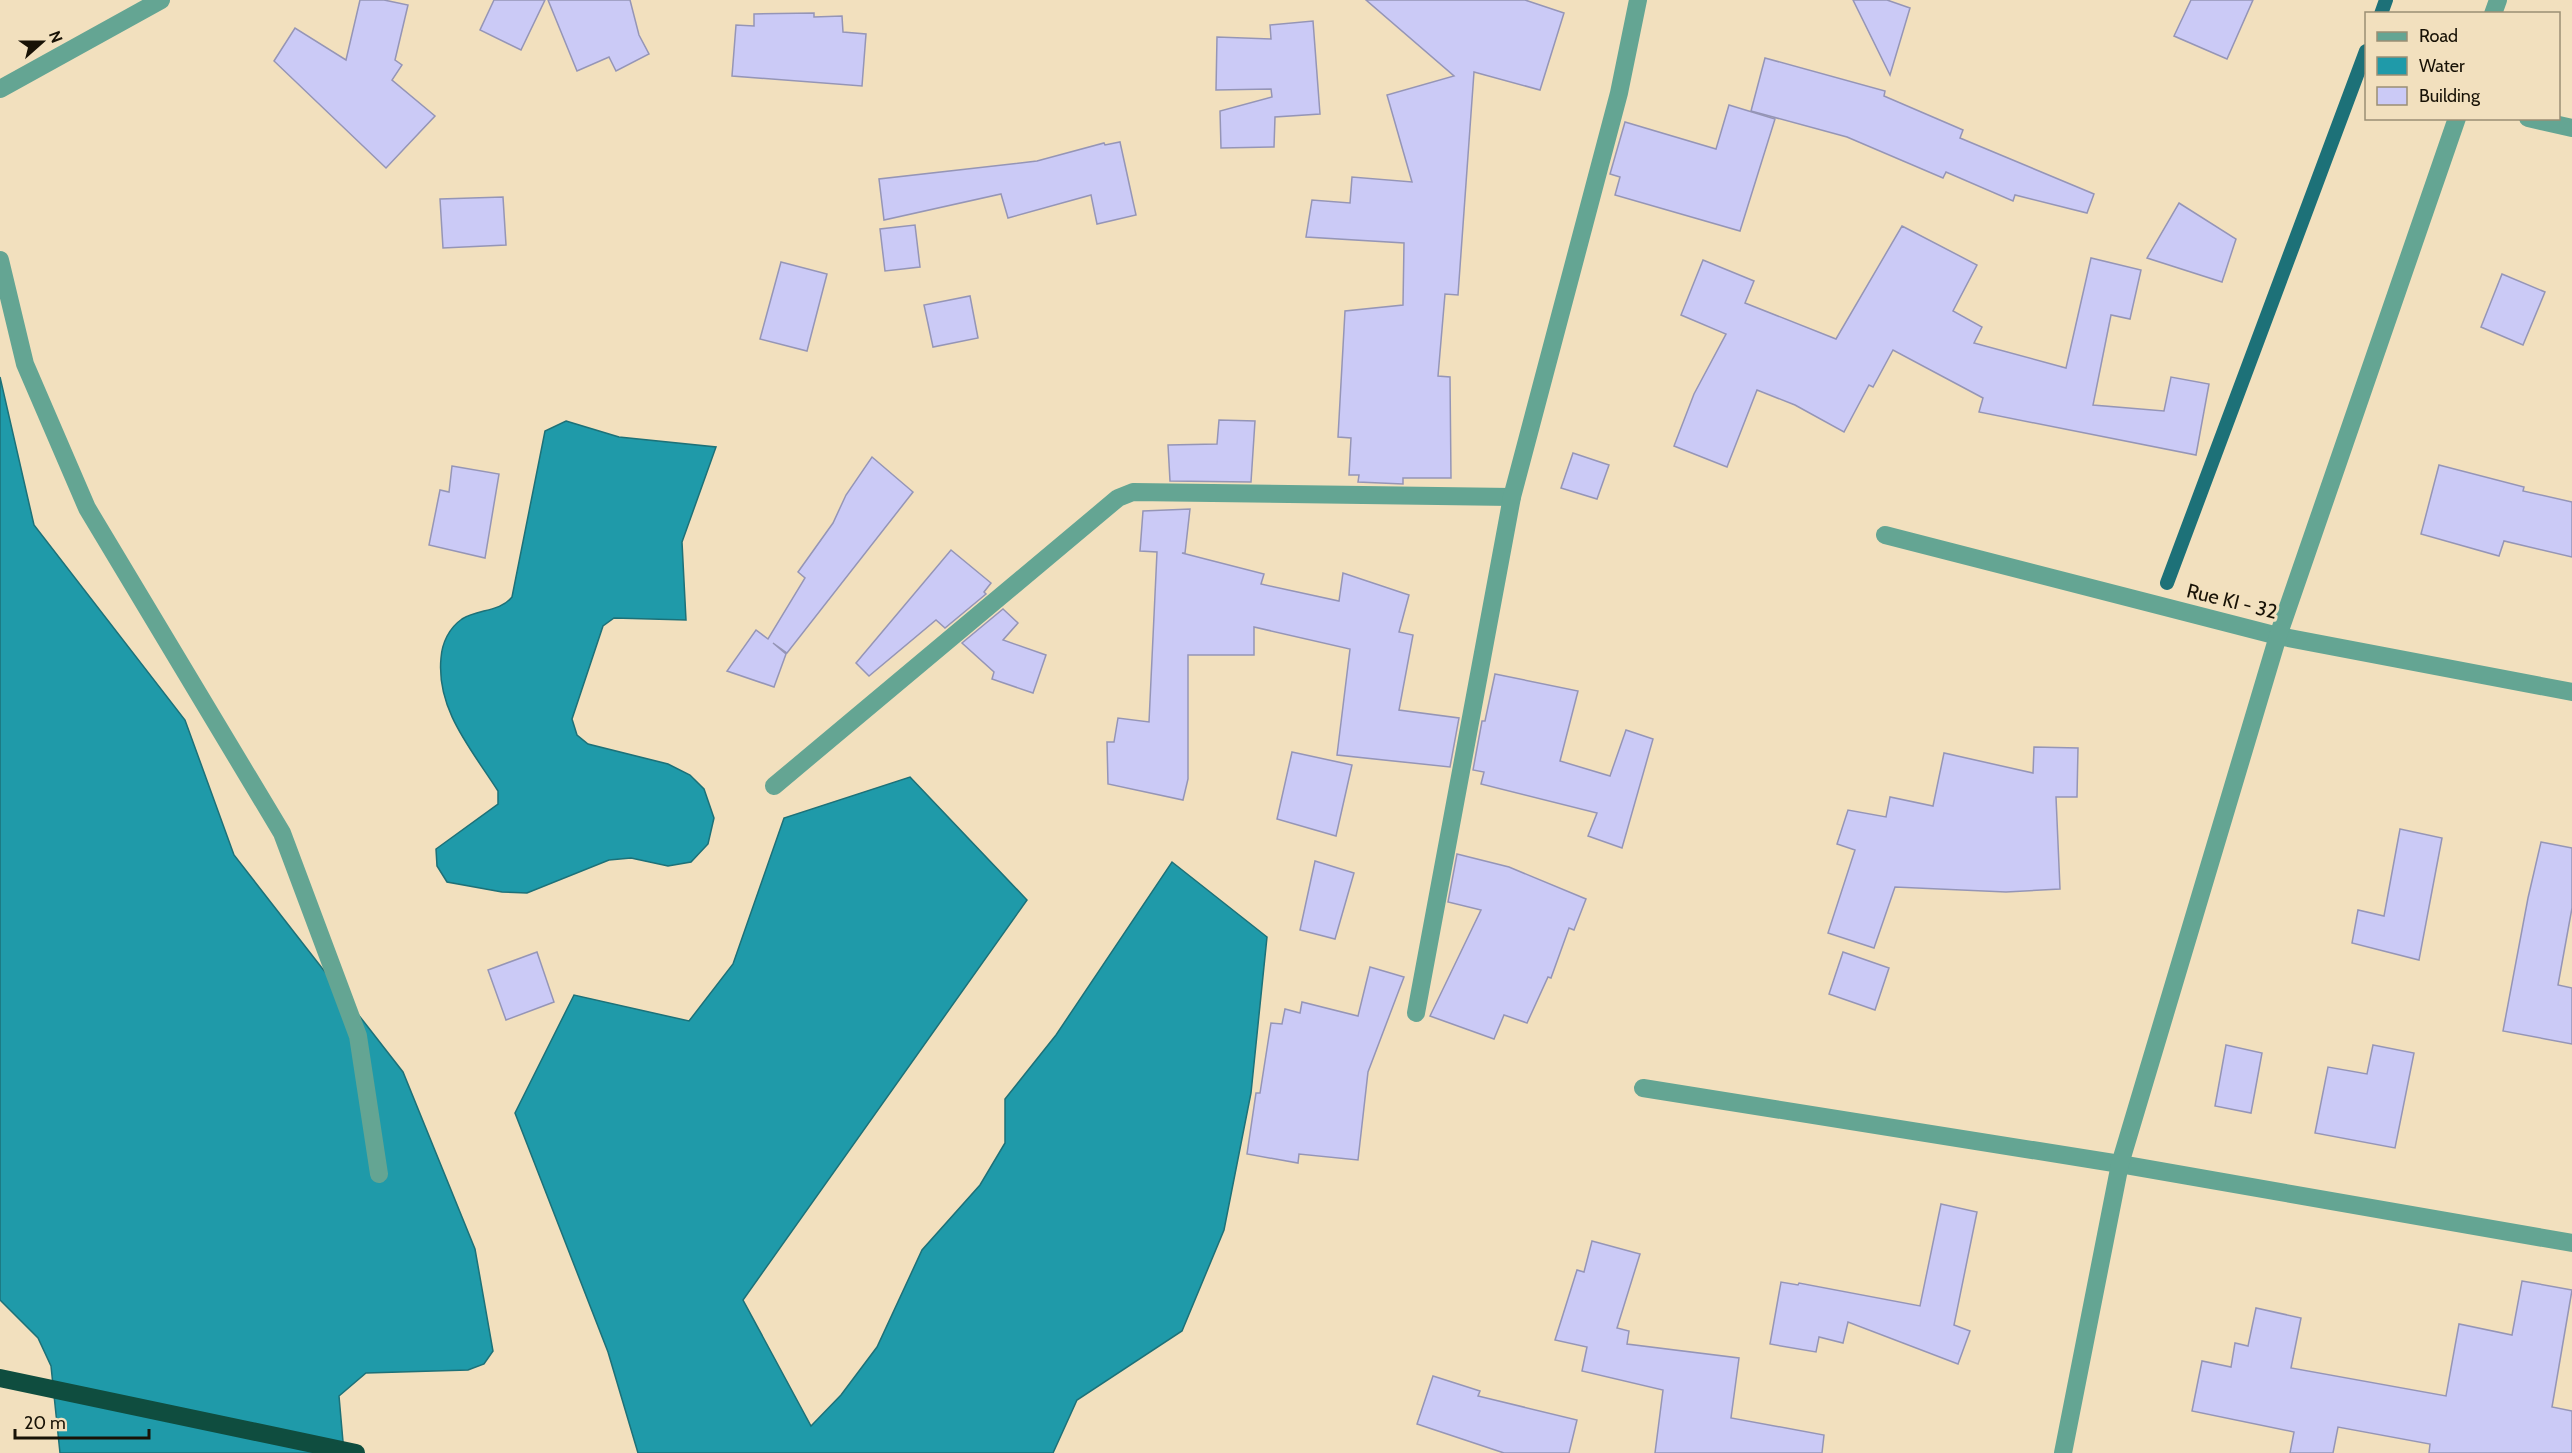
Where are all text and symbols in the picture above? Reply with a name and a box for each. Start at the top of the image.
north arrow [12,12,72,72]
legend [2365,12,2560,120]
text: Road [2419,25,2458,47]
text: N [45,28,66,45]
text: Water [2419,55,2465,77]
text: Building [2419,85,2481,107]
street label: Rue KI - 32 [2184,578,2280,624]
scale bar [15,1402,148,1440]
text: 20 m [24,1412,66,1434]

